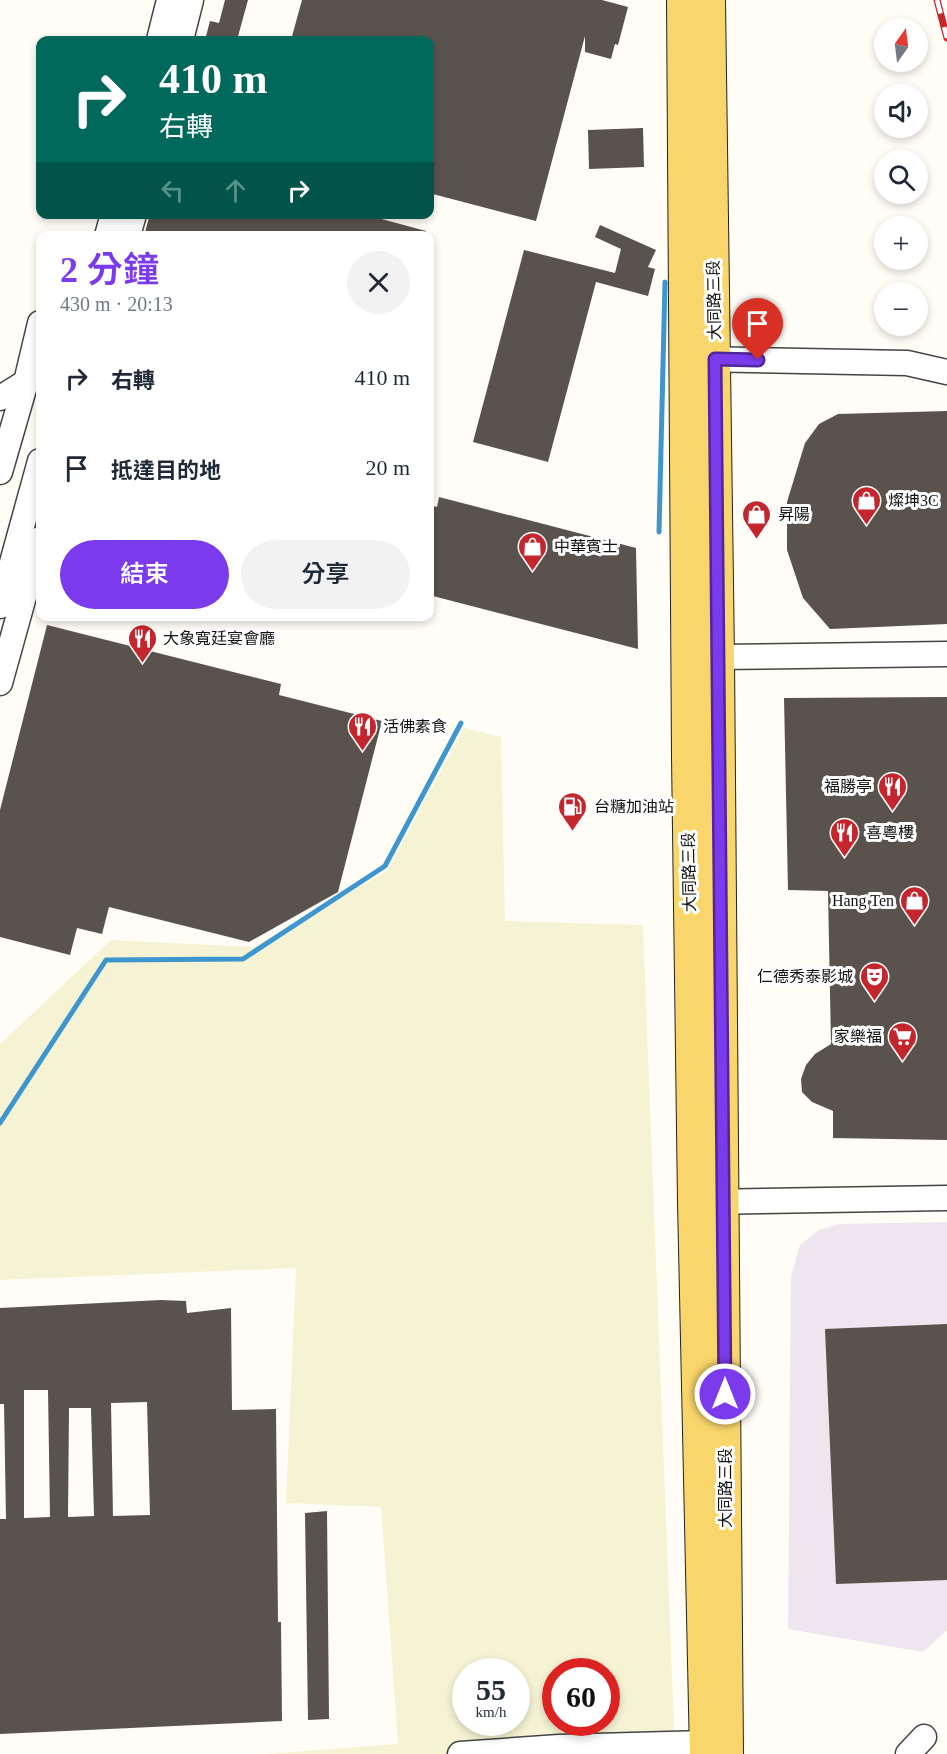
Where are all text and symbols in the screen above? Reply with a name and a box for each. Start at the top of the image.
north arrow [874,18,928,72]
map controls [874,18,928,336]
text: 410 m [159,56,268,102]
icon: right [60,60,138,138]
button: sound [874,84,928,138]
text: 右轉 [159,112,213,142]
button: search [874,150,928,204]
icon: left [156,174,189,207]
icon: ahead [219,174,252,207]
icon: right [282,174,315,207]
button: + [874,216,928,270]
text: 2 分鐘 [60,250,159,290]
button: close [347,251,410,314]
street label: 大同路三段 [705,260,723,340]
button: − [874,282,928,336]
text: 430 m · 20:13 [60,293,173,315]
pin [732,298,783,360]
icon: arrive [741,307,774,340]
icon: right [60,362,93,395]
text: 410 m [354,365,410,390]
text: 右轉 [111,368,155,393]
icon: arrive [60,452,93,485]
text: 20 m [365,455,410,480]
text: 抵達目的地 [111,458,221,483]
shop icon: 燦坤3C [851,484,883,526]
place label: 燦坤3C [888,492,939,509]
shop icon: 昇陽 [741,498,773,540]
place label: 昇陽 [778,506,810,523]
shop icon: 中華賓士 [517,530,549,572]
place label: 中華賓士 [554,538,618,555]
button: 結束 [60,540,229,609]
button: 分享 [241,540,410,609]
restaurant icon: 大象寬廷宴會廳 [126,622,158,664]
place label: 大象寬廷宴會廳 [163,629,275,647]
restaurant icon: 活佛素食 [346,710,378,752]
place label: 活佛素食 [383,718,447,735]
restaurant icon: 福勝亭 [877,770,909,812]
place label: 福勝亭 [824,778,872,795]
fuel station icon: 台糖加油站 [557,790,589,832]
place label: 台糖加油站 [594,798,674,815]
restaurant icon: 喜粵樓 [829,816,861,858]
place label: 喜粵樓 [866,824,914,841]
street label: 大同路三段 [680,832,698,912]
shop icon: Hang Ten [899,884,931,926]
place label: Hang Ten [832,892,894,910]
theatre icon: 仁德秀泰影城 [858,960,890,1002]
place label: 仁德秀泰影城 [757,968,853,985]
supermarket icon: 家樂福 [887,1020,919,1062]
place label: 家樂福 [834,1028,882,1045]
position arrow [693,1362,757,1426]
street label: 大同路三段 [717,1448,734,1528]
speed limit sign: 60 [542,1658,620,1736]
text: 55 [476,1673,506,1706]
text: km/h [476,1704,506,1720]

